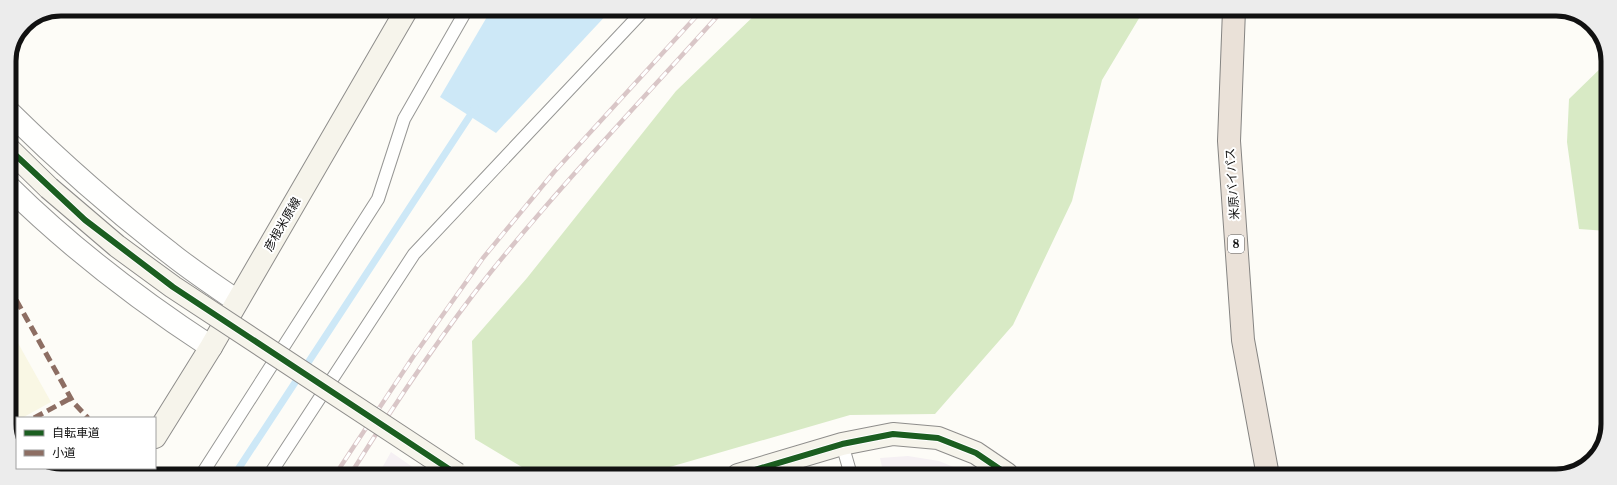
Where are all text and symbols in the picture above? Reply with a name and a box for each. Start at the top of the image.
street label: 米原バイパス [1222,148,1242,220]
street label: 彦根米原線 [261,194,303,254]
road number: 8 [1228,235,1244,253]
legend [16,417,156,469]
text: 自転車道 [52,425,100,440]
text: 小道 [52,445,76,460]

